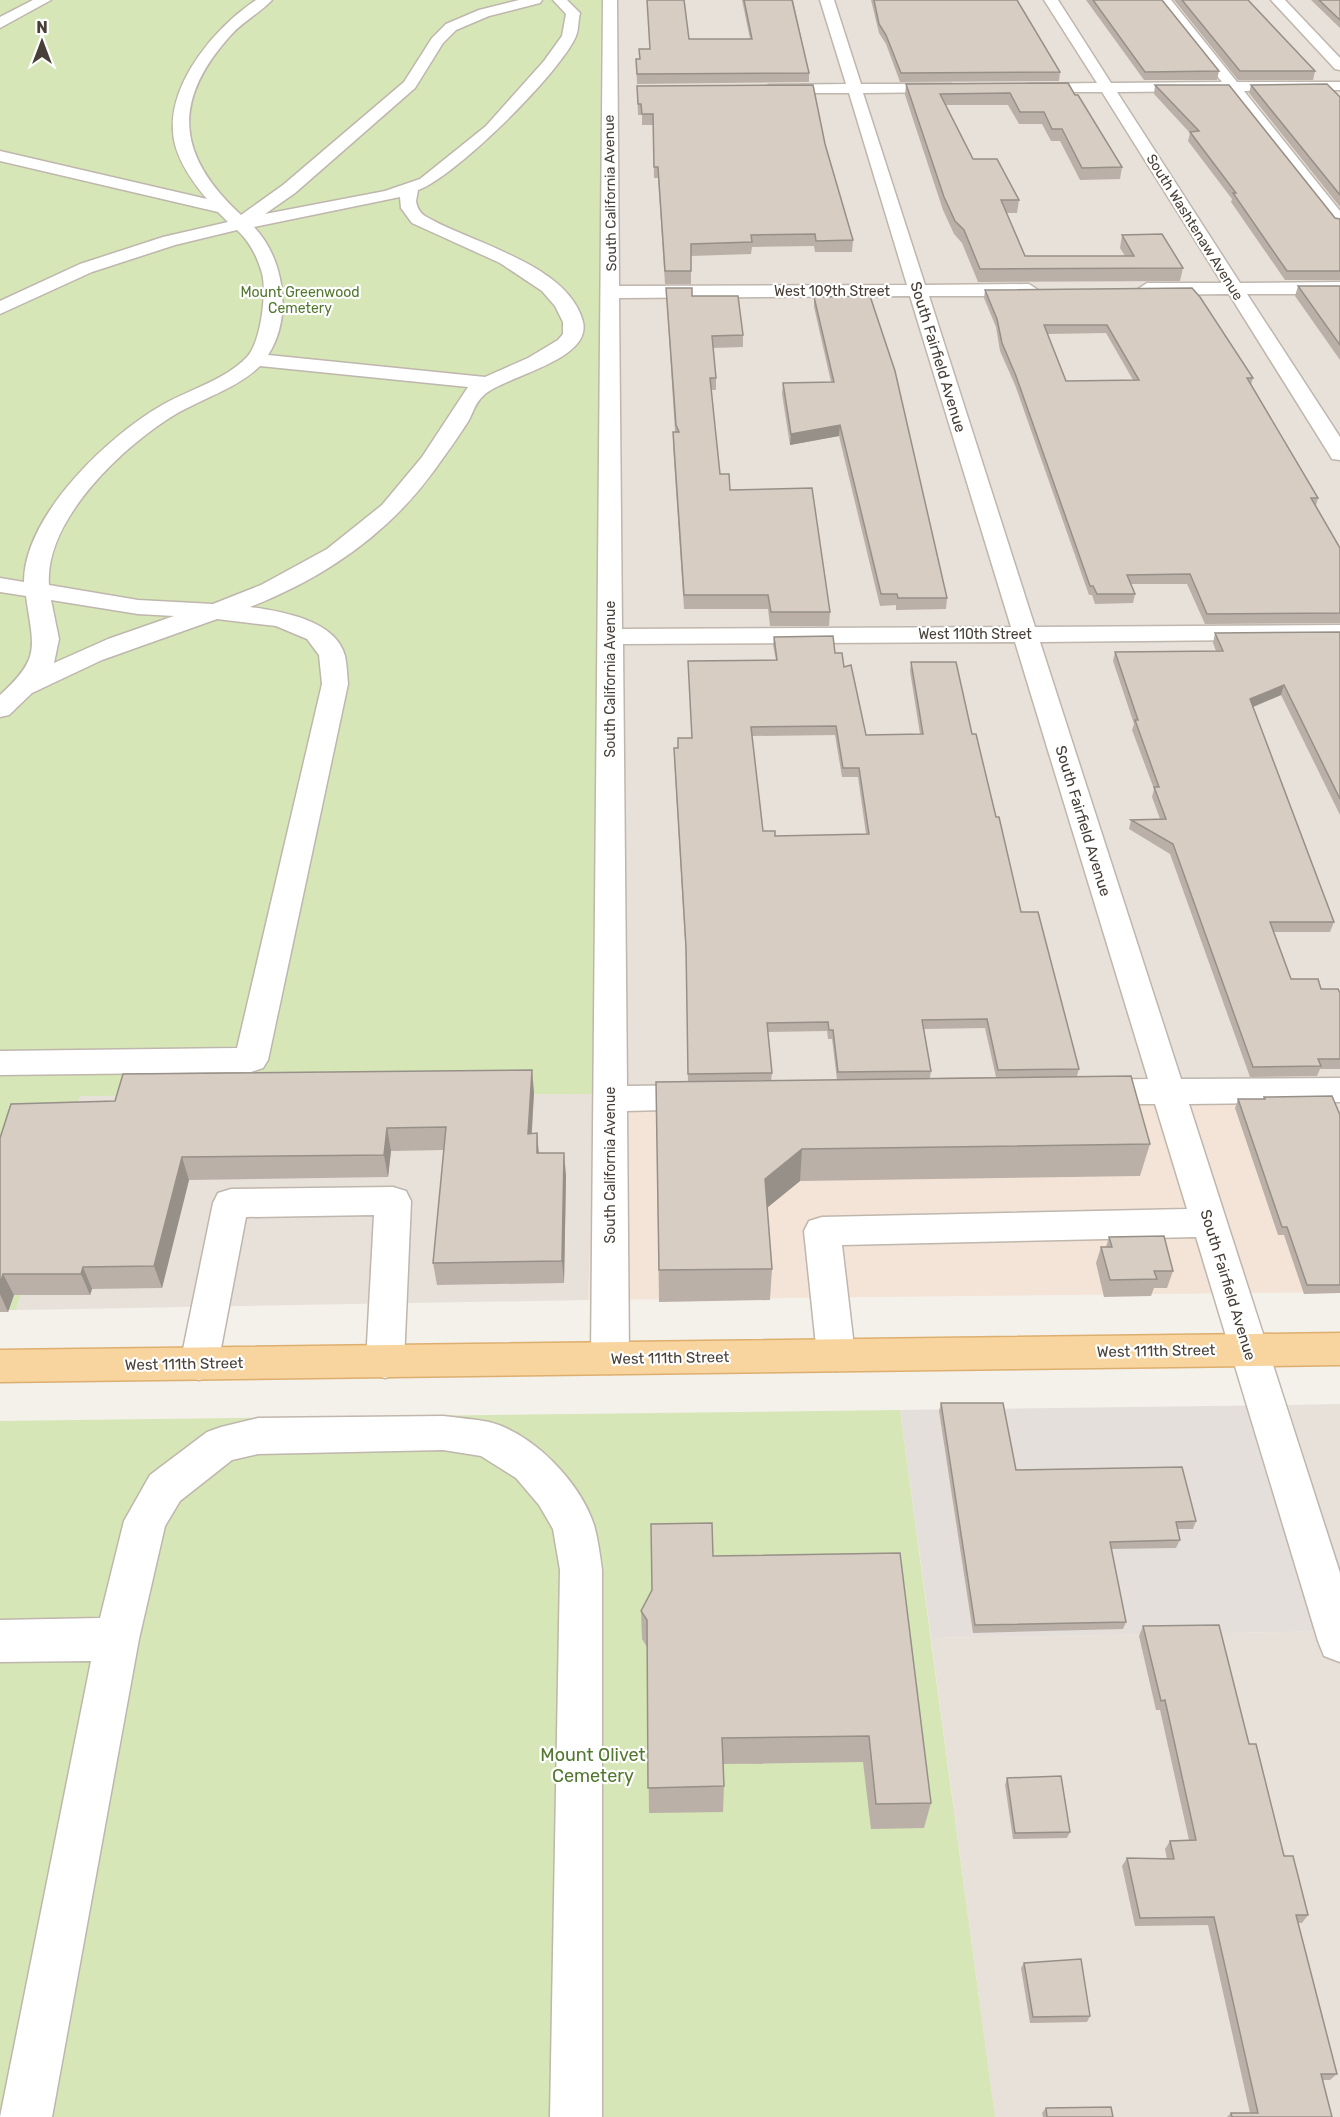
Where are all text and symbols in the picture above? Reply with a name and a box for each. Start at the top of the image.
north arrow [12,12,72,72]
text: N [36,18,48,37]
street label: South California Avenue [601,114,620,272]
street label: South Washtenaw Avenue [1143,151,1247,304]
street label: South Fairfield Avenue [906,279,970,435]
street label: West 109th Street [774,283,890,300]
park label: Mount Greenwood Cemetery [240,284,360,317]
street label: South California Avenue [602,600,619,757]
street label: West 110th Street [918,626,1032,643]
street label: South Fairfield Avenue [1051,743,1115,899]
street label: South California Avenue [602,1086,619,1243]
street label: South Fairfield Avenue [1196,1207,1260,1363]
street label: West 111th Street [1097,1341,1216,1361]
street label: West 111th Street [611,1348,730,1368]
street label: West 111th Street [125,1354,244,1374]
park label: Mount Olivet Cemetery [540,1744,646,1787]

